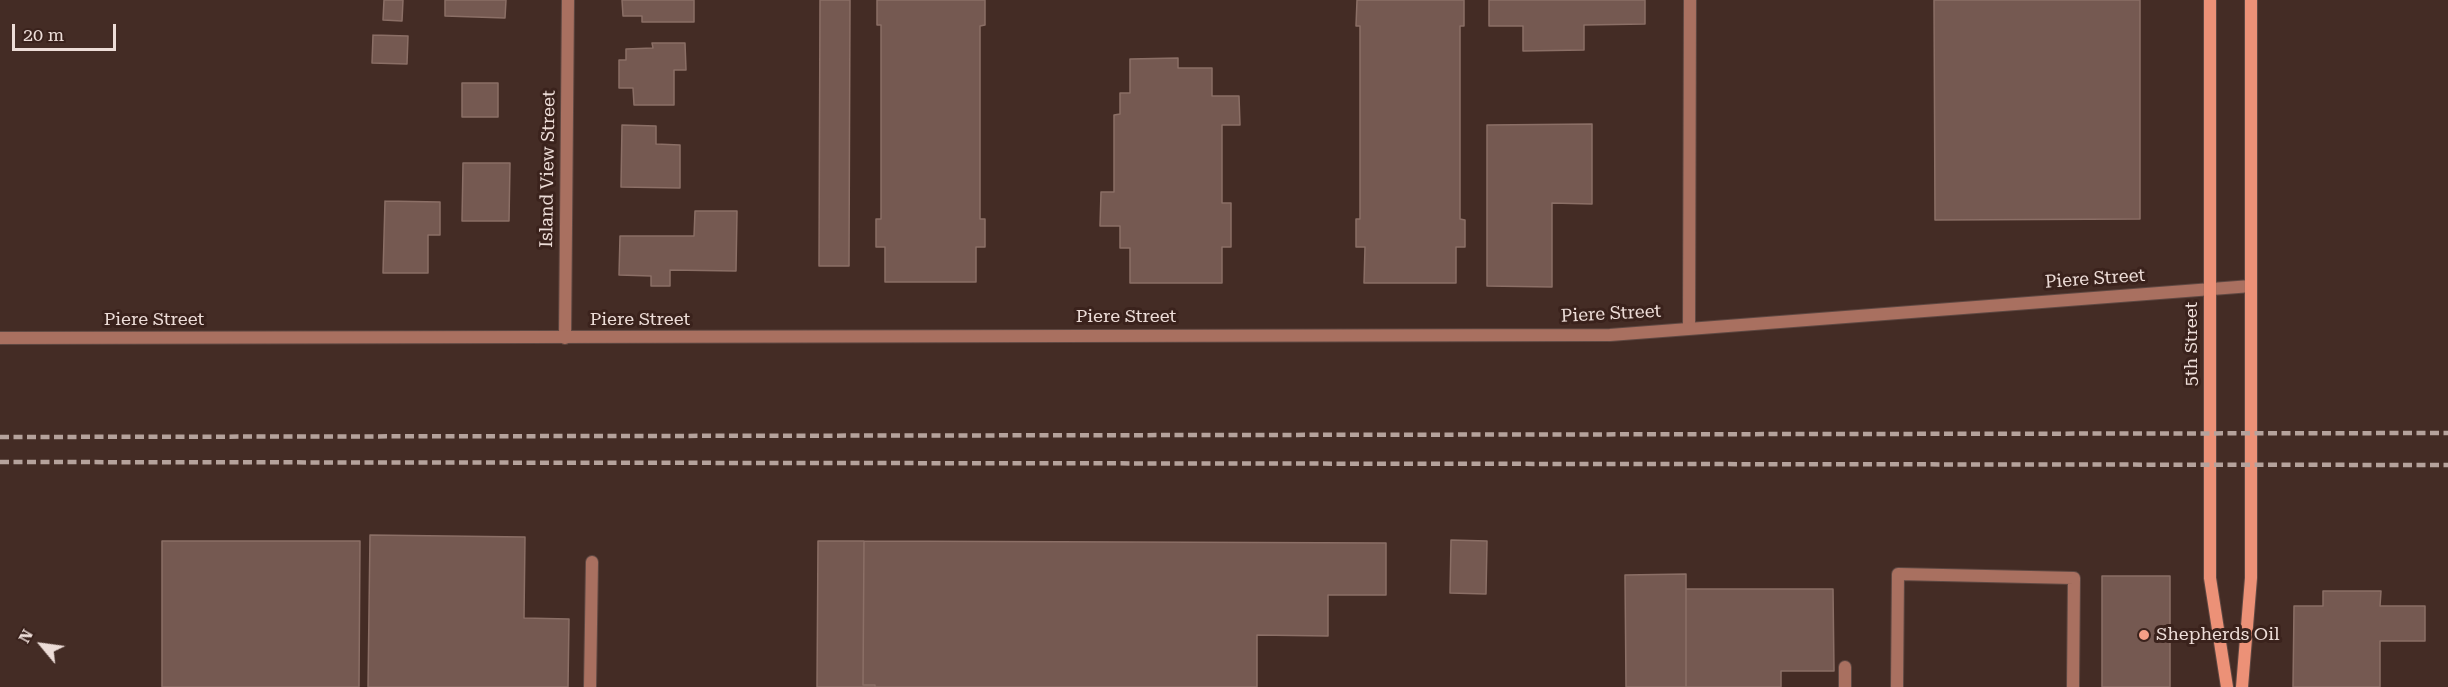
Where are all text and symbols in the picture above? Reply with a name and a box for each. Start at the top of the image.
scale bar [15,12,118,50]
text: 20 m [23,24,64,45]
street label: Island View Street [536,90,560,248]
street label: Piere Street [2044,265,2146,293]
street label: Piere Street [1560,301,1662,327]
street label: 5th Street [2181,302,2203,386]
street label: Piere Street [1076,306,1176,328]
street label: Piere Street [104,309,204,331]
street label: Piere Street [590,309,690,331]
north arrow [12,615,72,675]
place label: Shepherds Oil [2156,624,2279,646]
text: N [15,626,37,646]
marker: Shepherds Oil [2137,628,2151,642]

